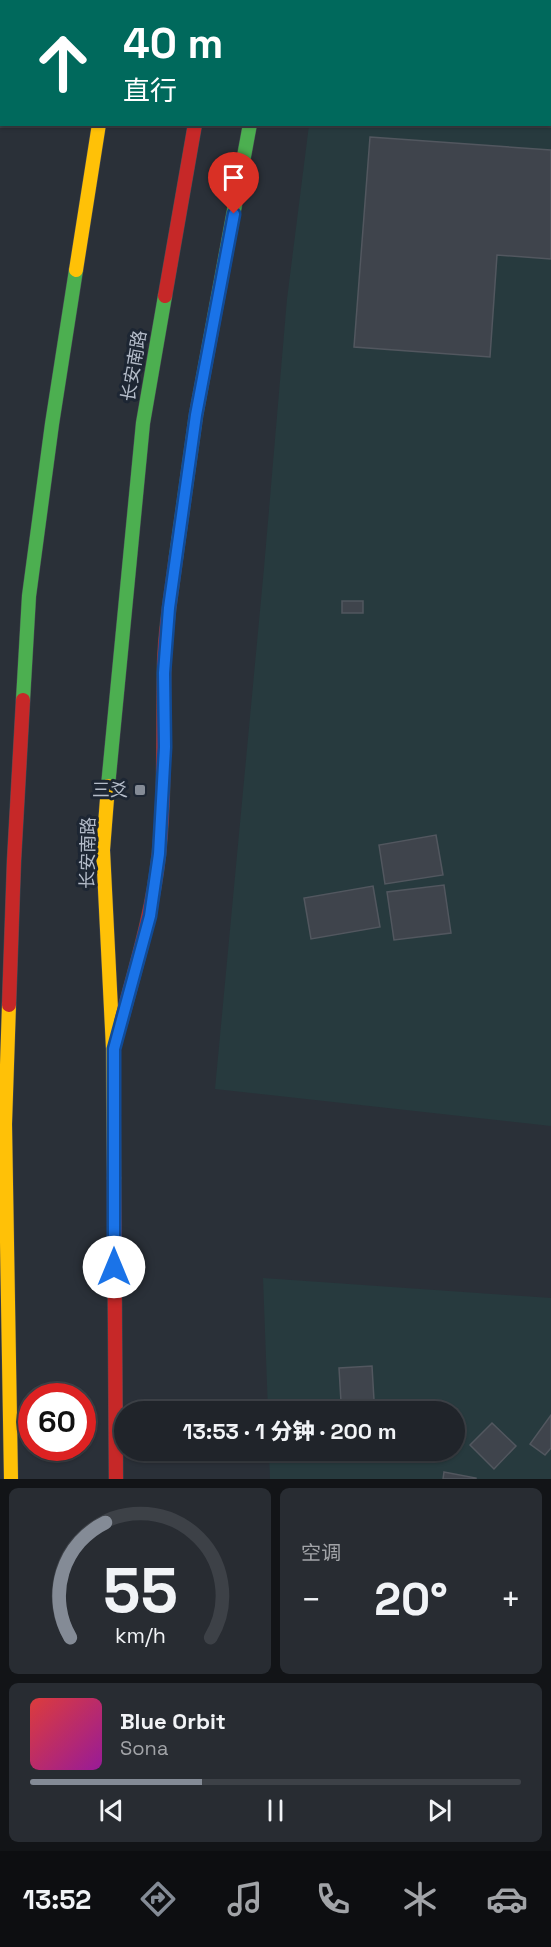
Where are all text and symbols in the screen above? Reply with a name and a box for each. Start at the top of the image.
text: 40 m [123,17,223,70]
icon: ahead [24,24,102,102]
text: 直行 [123,73,177,108]
pin [208,152,259,214]
icon: arrive [217,161,250,194]
street label: 长安南路 [116,328,151,403]
place label: 三爻 [92,778,128,801]
marker: 三爻 [133,783,147,797]
street label: 长安南路 [75,817,100,889]
position arrow [82,1235,146,1299]
speed limit sign: 60 [18,1383,96,1461]
text: 13:53 · 1 分钟 · 200 m [183,1417,396,1445]
text: 空调 [301,1540,341,1566]
text: 55 [103,1551,177,1630]
text: 20° [374,1571,448,1628]
text: − [301,1579,321,1621]
text: + [501,1579,521,1621]
text: km/h [114,1622,166,1649]
text: Blue Orbit [120,1707,226,1735]
text: Sona [120,1735,168,1761]
icon: previous [95,1794,128,1827]
icon: pause [259,1794,292,1827]
icon: next [423,1794,456,1827]
icon: directions [137,1878,179,1920]
icon: music [224,1878,266,1920]
icon: phone [312,1878,354,1920]
icon: climate [399,1878,441,1920]
icon: car [486,1878,528,1920]
text: 13:52 [23,1882,91,1917]

